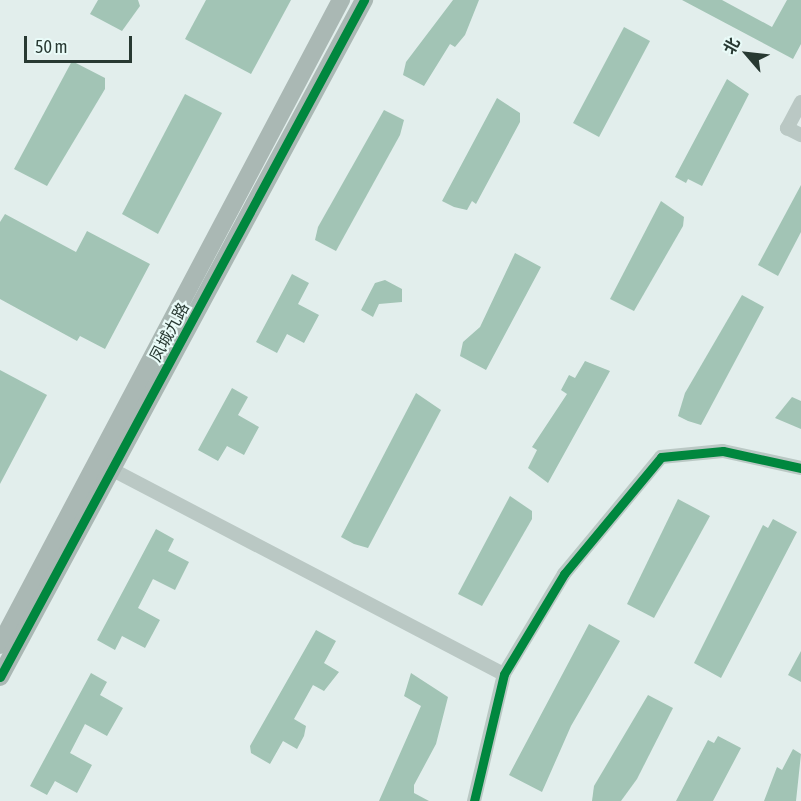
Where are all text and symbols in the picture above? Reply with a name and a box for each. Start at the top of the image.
scale bar [27,24,135,62]
north arrow [717,24,777,84]
text: 北 [719,34,743,57]
text: 50 m [35,36,67,57]
street label: 凤城九路 [146,299,192,365]

